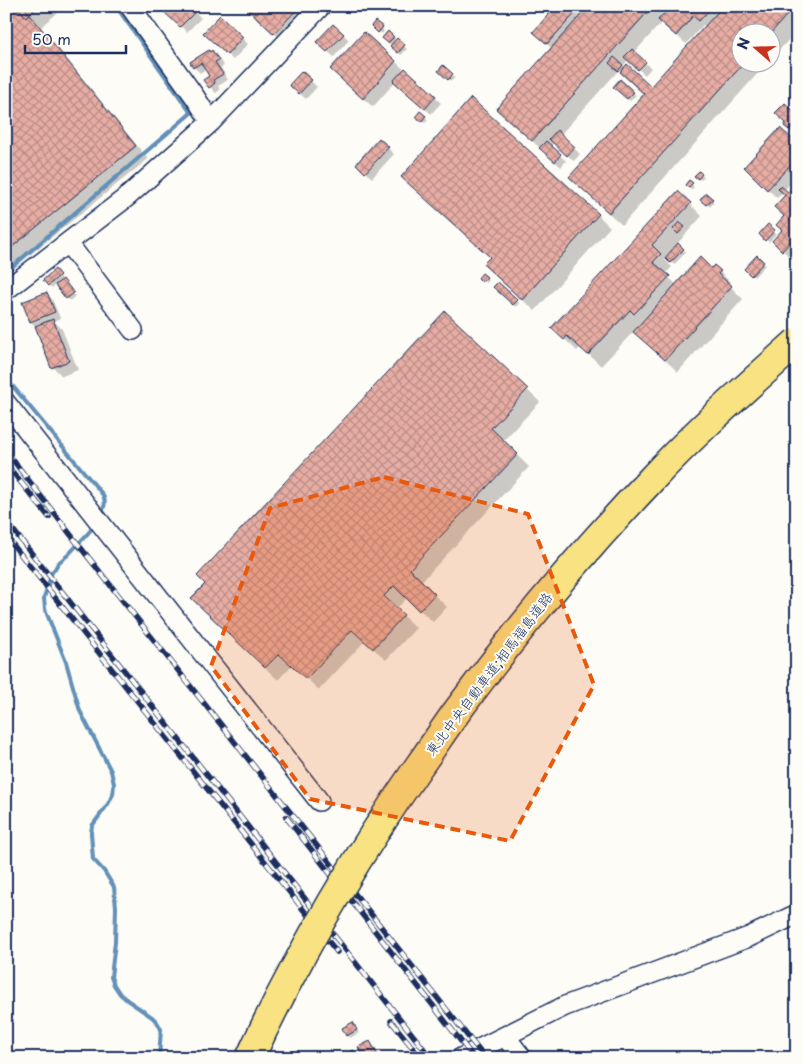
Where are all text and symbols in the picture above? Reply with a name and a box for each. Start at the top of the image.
scale bar [25,22,126,54]
north arrow [730,22,780,72]
text: 50 m [32,27,71,50]
text: N [732,35,755,52]
street label: 東北中央自動車道;相馬福島道路 [420,588,557,760]

